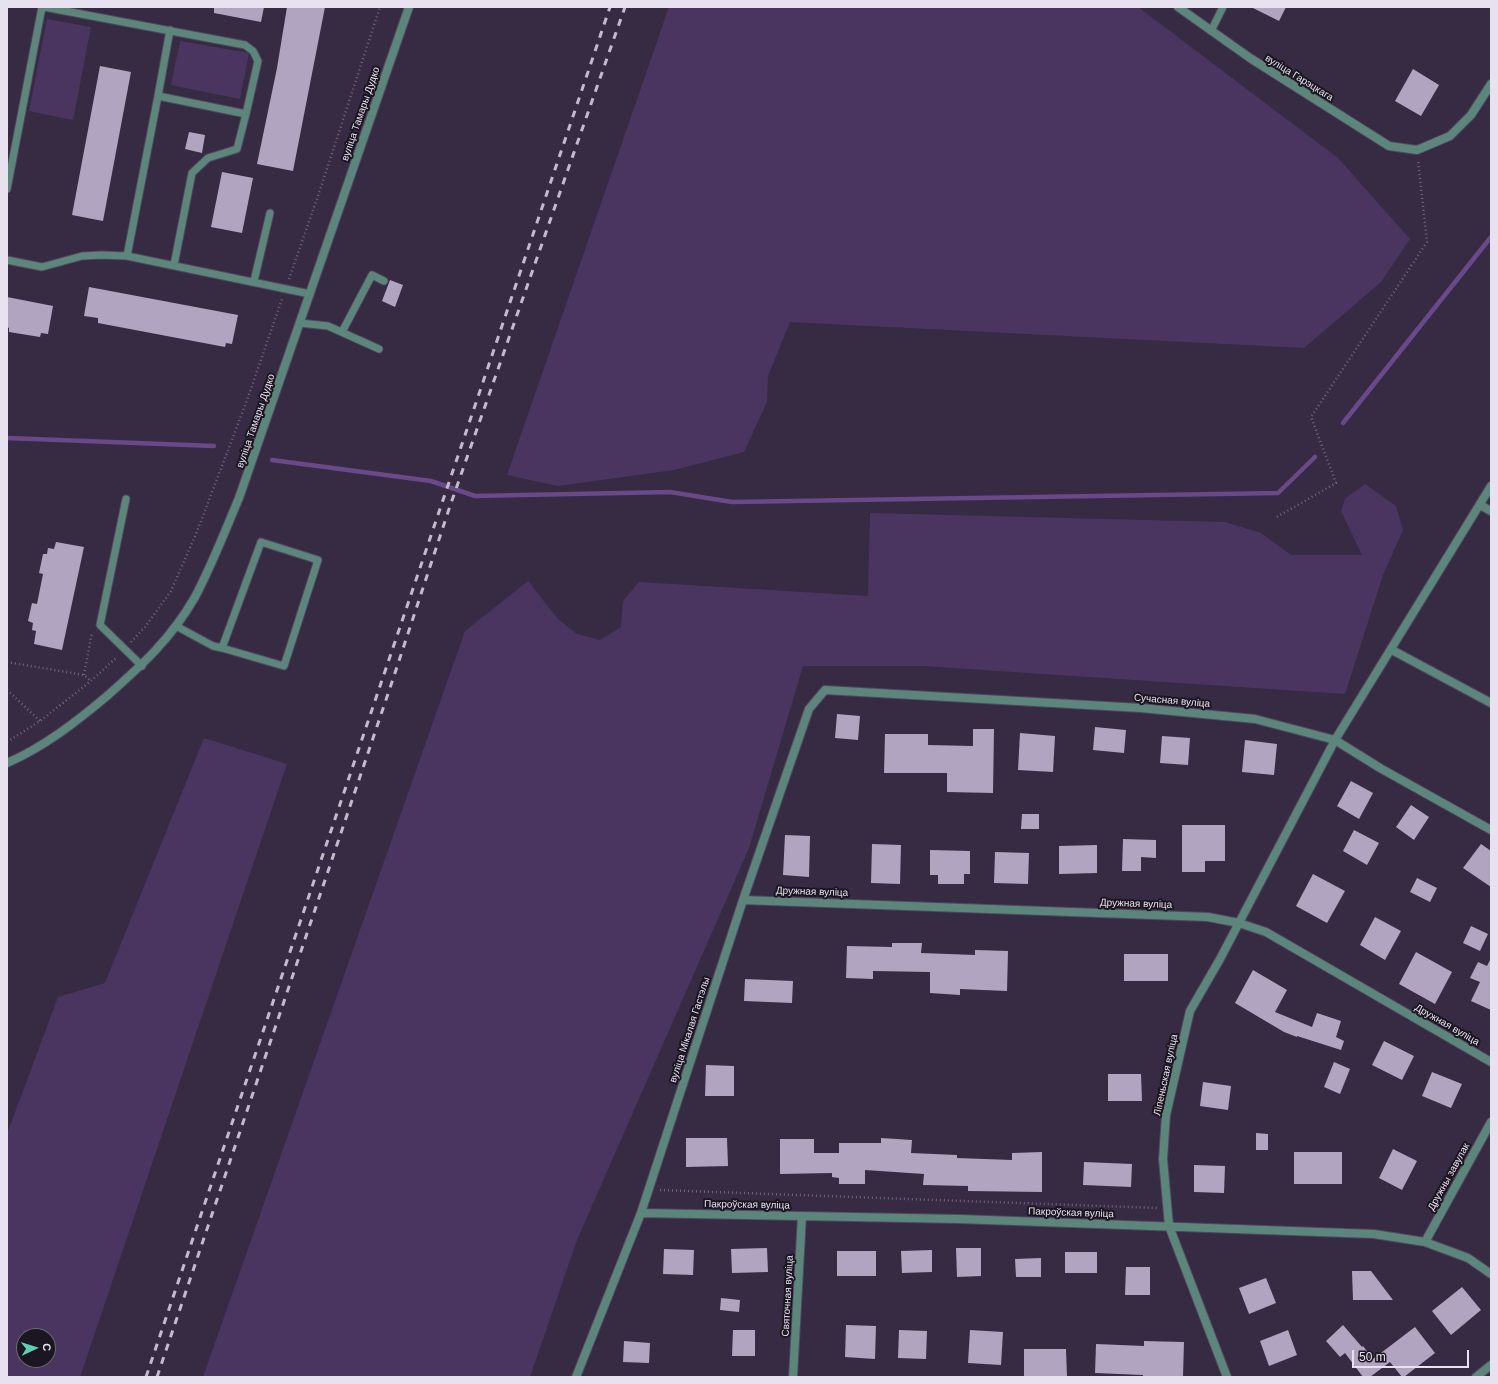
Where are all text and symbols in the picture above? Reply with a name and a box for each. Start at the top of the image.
street label: вуліца Гарэцкага [1263,52,1335,104]
street label: вуліца Тамары Дудко [339,65,383,163]
street label: вуліца Тамары Дудко [234,372,278,470]
street label: Сучасная вуліца [1133,692,1211,710]
street label: Дружная вуліца [776,885,848,899]
street label: Дружная вуліца [1100,897,1172,911]
street label: вуліца Мікалая Гастэлы [667,976,713,1084]
street label: Дружная вуліца [1413,1002,1481,1048]
street label: Ліпеньская вуліца [1151,1033,1181,1117]
street label: Дружны завулак [1425,1141,1473,1213]
street label: Пакроўская вуліца [704,1198,790,1212]
street label: Пакроўская вуліца [1028,1206,1114,1220]
street label: Святочная вуліца [780,1255,796,1337]
north arrow [16,1328,56,1368]
scale bar [1354,1342,1471,1368]
text: С [41,1343,53,1352]
text: 50 m [1359,1350,1386,1364]

